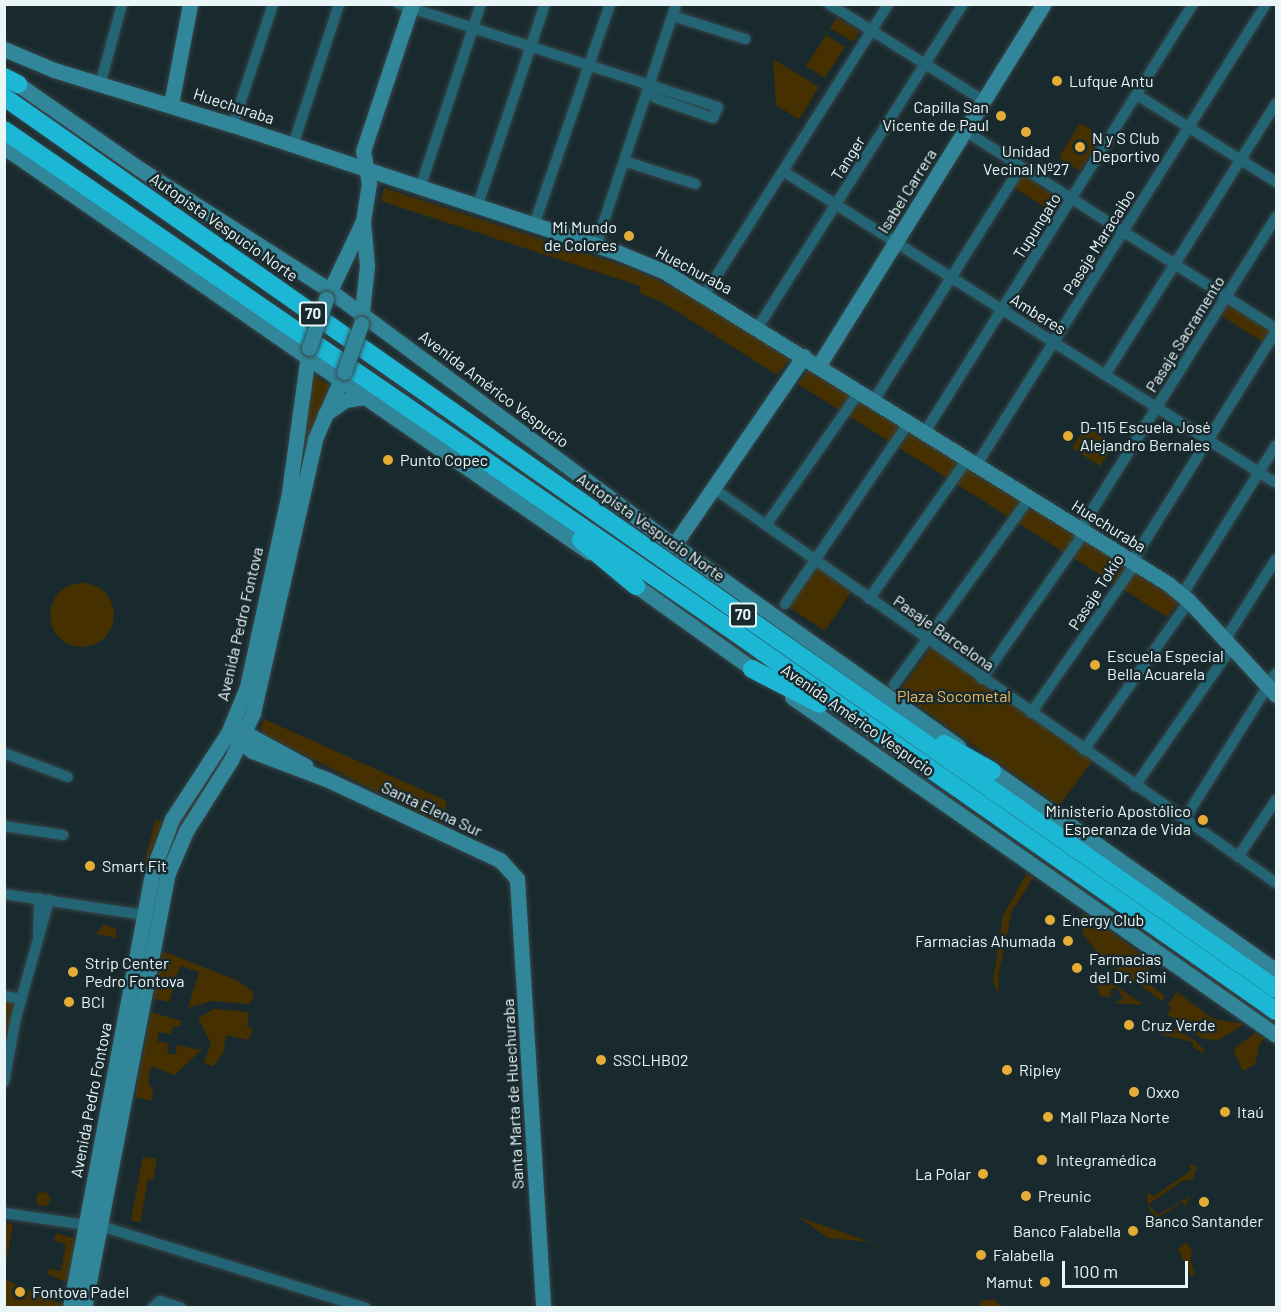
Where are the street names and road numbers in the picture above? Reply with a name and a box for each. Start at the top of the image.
street label: Huechuraba [191,84,277,128]
street label: Tanger [827,132,869,184]
street label: Isabel Carrera [873,145,941,237]
street label: Autopista Vespucio Norte [146,169,302,285]
street label: Pasaje Maracaibo [1059,186,1139,298]
street label: Tupungato [1009,190,1065,262]
street label: Huechuraba [652,242,736,298]
street label: Pasaje Sacramento [1141,272,1229,396]
street label: Amberes [1007,289,1069,339]
road number: 70 [298,302,328,326]
street label: Avenida Américo Vespucio [415,326,573,452]
street label: Autopista Vespucio Norte [573,469,729,585]
street label: Huechuraba [1068,496,1150,556]
street label: Avenida Pedro Fontova [213,545,267,703]
street label: Pasaje Tokio [1064,550,1128,634]
street label: Pasaje Barcelona [890,591,998,675]
road number: 70 [728,603,758,627]
street label: Avenida Américo Vespucio [778,660,938,780]
street label: Santa Elena Sur [379,777,485,841]
street label: Santa Marta de Huechuraba [498,998,528,1190]
street label: Avenida Pedro Fontova [67,1021,115,1179]

